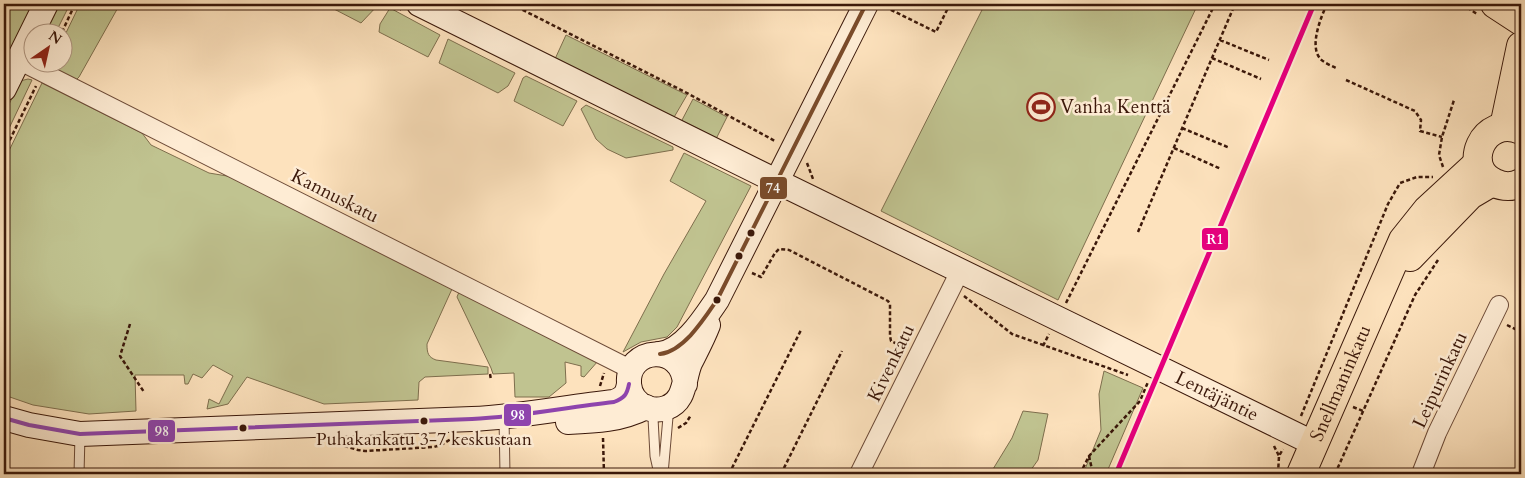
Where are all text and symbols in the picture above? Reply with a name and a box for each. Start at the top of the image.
north arrow [22,22,72,72]
text: N [45,26,65,49]
sports icon: Vanha Kenttä [1026,92,1056,122]
place label: Vanha Kenttä [1060,94,1171,120]
street label: Kannuskatu [287,163,383,229]
line badge: 74 [759,176,788,200]
text: 74 [766,179,780,198]
line badge: R1 [1201,227,1229,251]
unlabelled marker [746,228,756,238]
text: R1 [1206,230,1224,249]
unlabelled marker [734,251,744,261]
unlabelled marker [712,295,722,305]
street label: Kivenkatu [861,320,921,406]
street label: Snellmaninkatu [1304,321,1377,446]
street label: Leipurinkatu [1406,327,1474,433]
street label: Lentäjäntie [1171,365,1263,428]
line badge: 98 [503,403,532,427]
text: 98 [511,406,525,425]
marker: Puhakankatu 3-7 keskustaan [419,416,429,426]
line badge: 98 [147,419,176,443]
text: 98 [155,422,169,441]
unlabelled marker [238,423,248,433]
place label: Puhakankatu 3-7 keskustaan [316,427,533,452]

